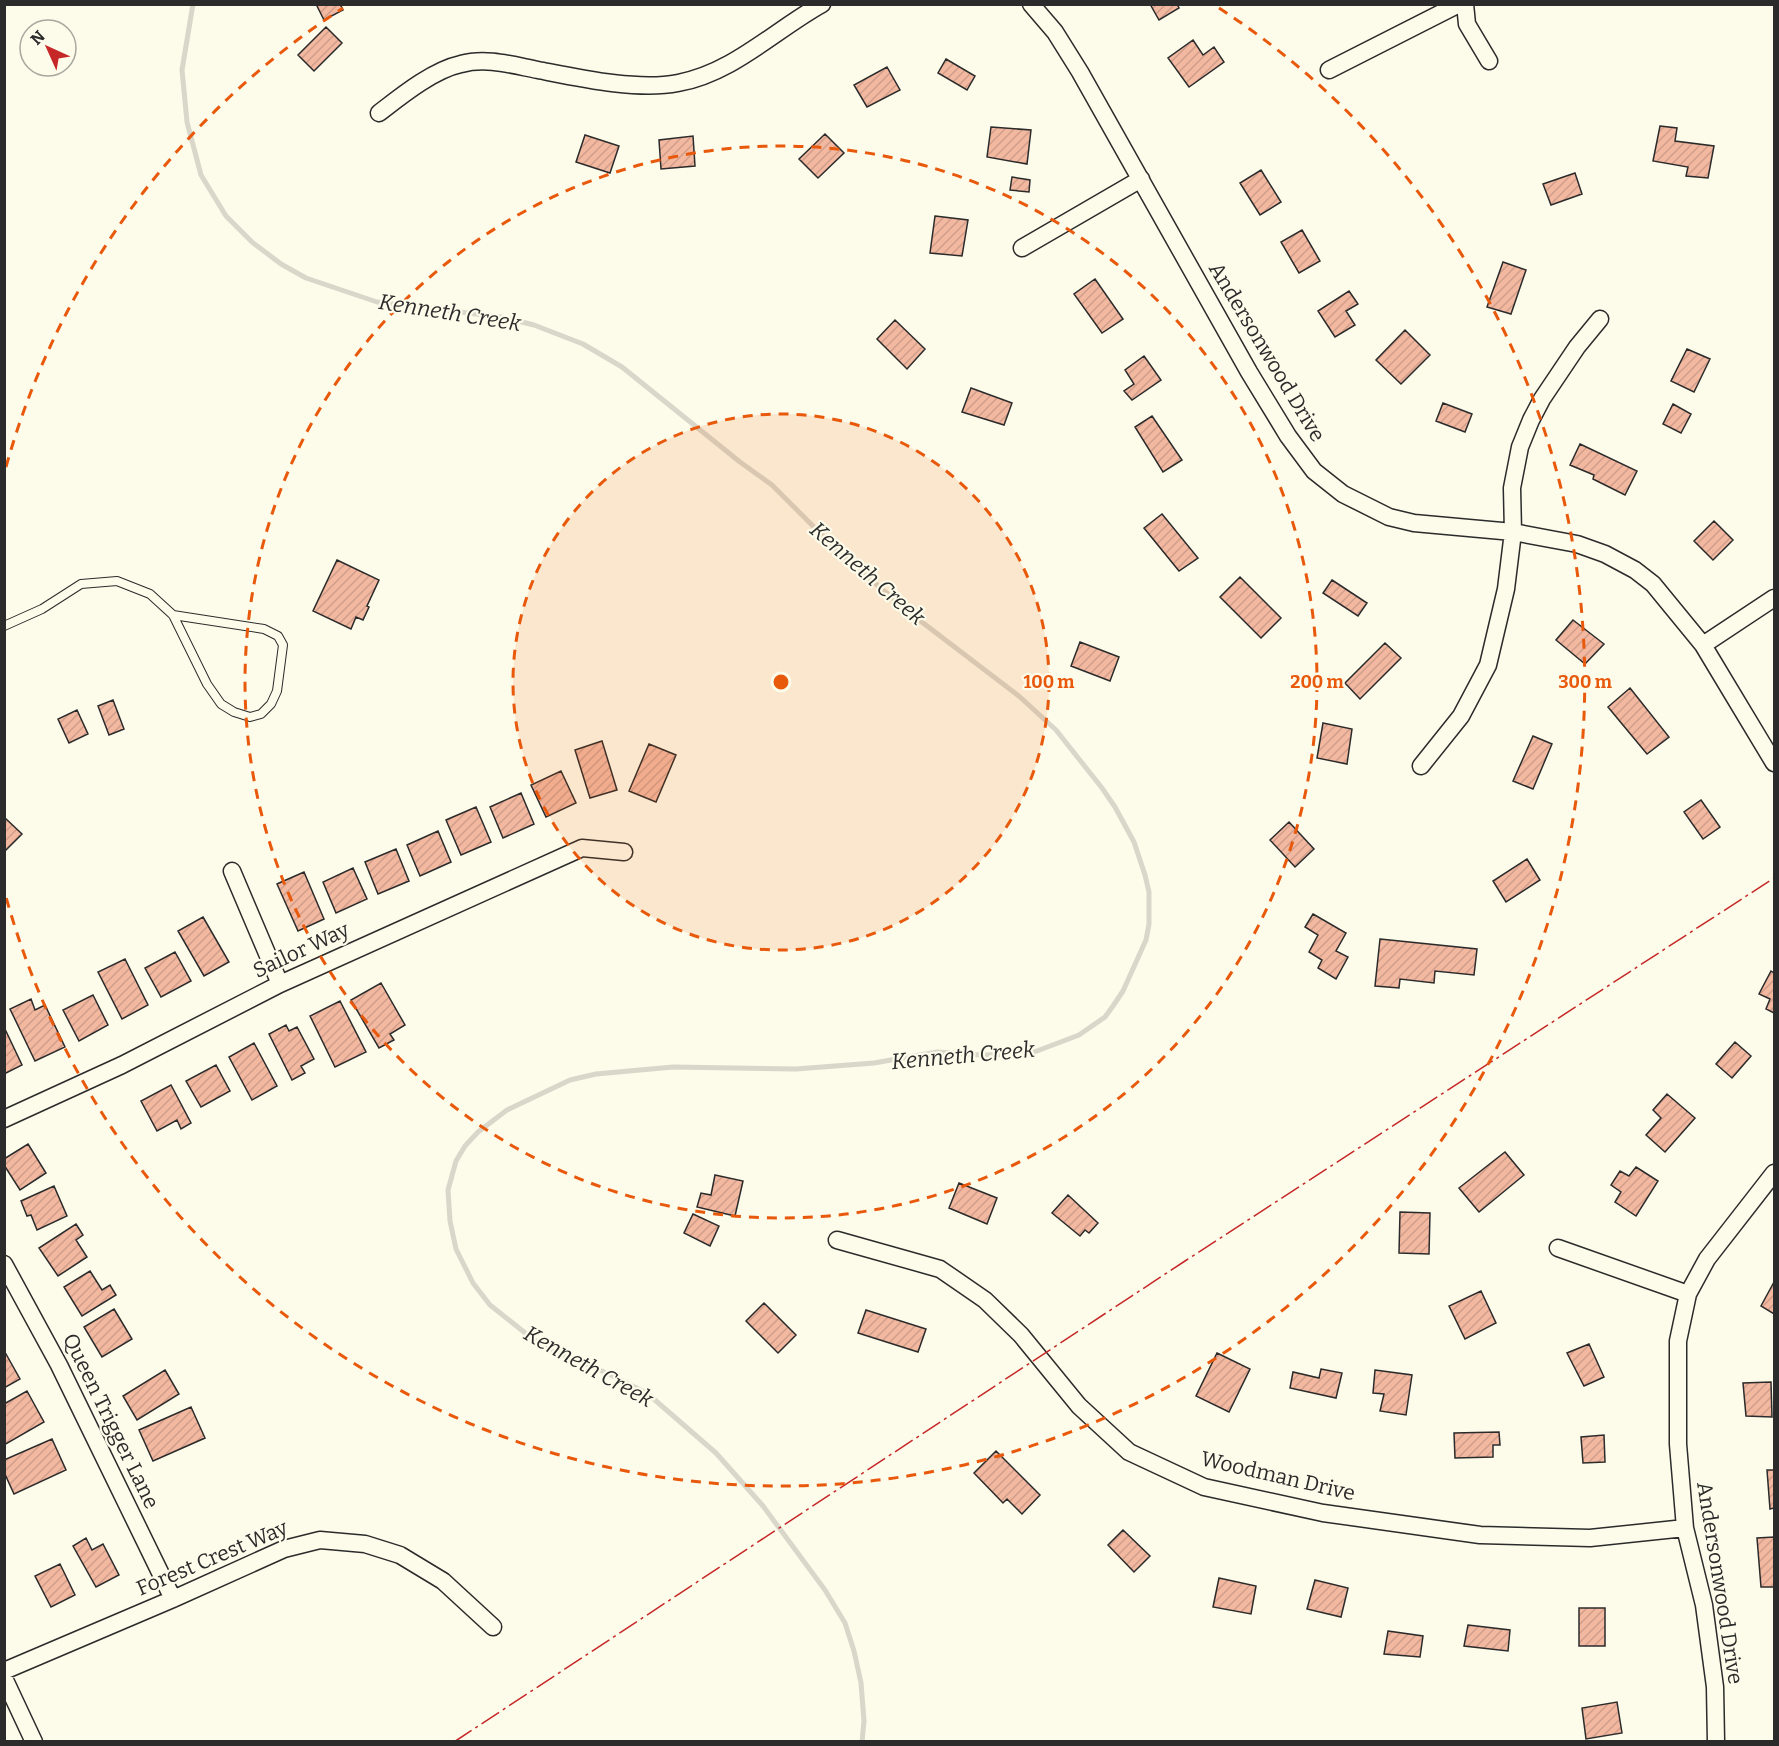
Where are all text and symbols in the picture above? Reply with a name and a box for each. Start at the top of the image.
north arrow [18,18,78,78]
text: N [27,27,49,49]
street label: Andersonwood Drive [1203,258,1331,446]
water label: Kenneth Creek [377,288,524,337]
water label: Kenneth Creek [805,516,932,631]
text: 100 m [1023,671,1075,693]
text: 200 m [1290,671,1344,693]
text: 300 m [1558,671,1612,693]
centre of rings [771,672,791,692]
street label: Sailor Way [249,916,354,984]
water label: Kenneth Creek [890,1036,1037,1075]
water label: Kenneth Creek [519,1320,659,1414]
street label: Queen Trigger Lane [57,1329,165,1513]
street label: Woodman Drive [1198,1446,1358,1506]
street label: Andersonwood Drive [1691,1480,1749,1686]
street label: Forest Crest Way [132,1514,292,1602]

